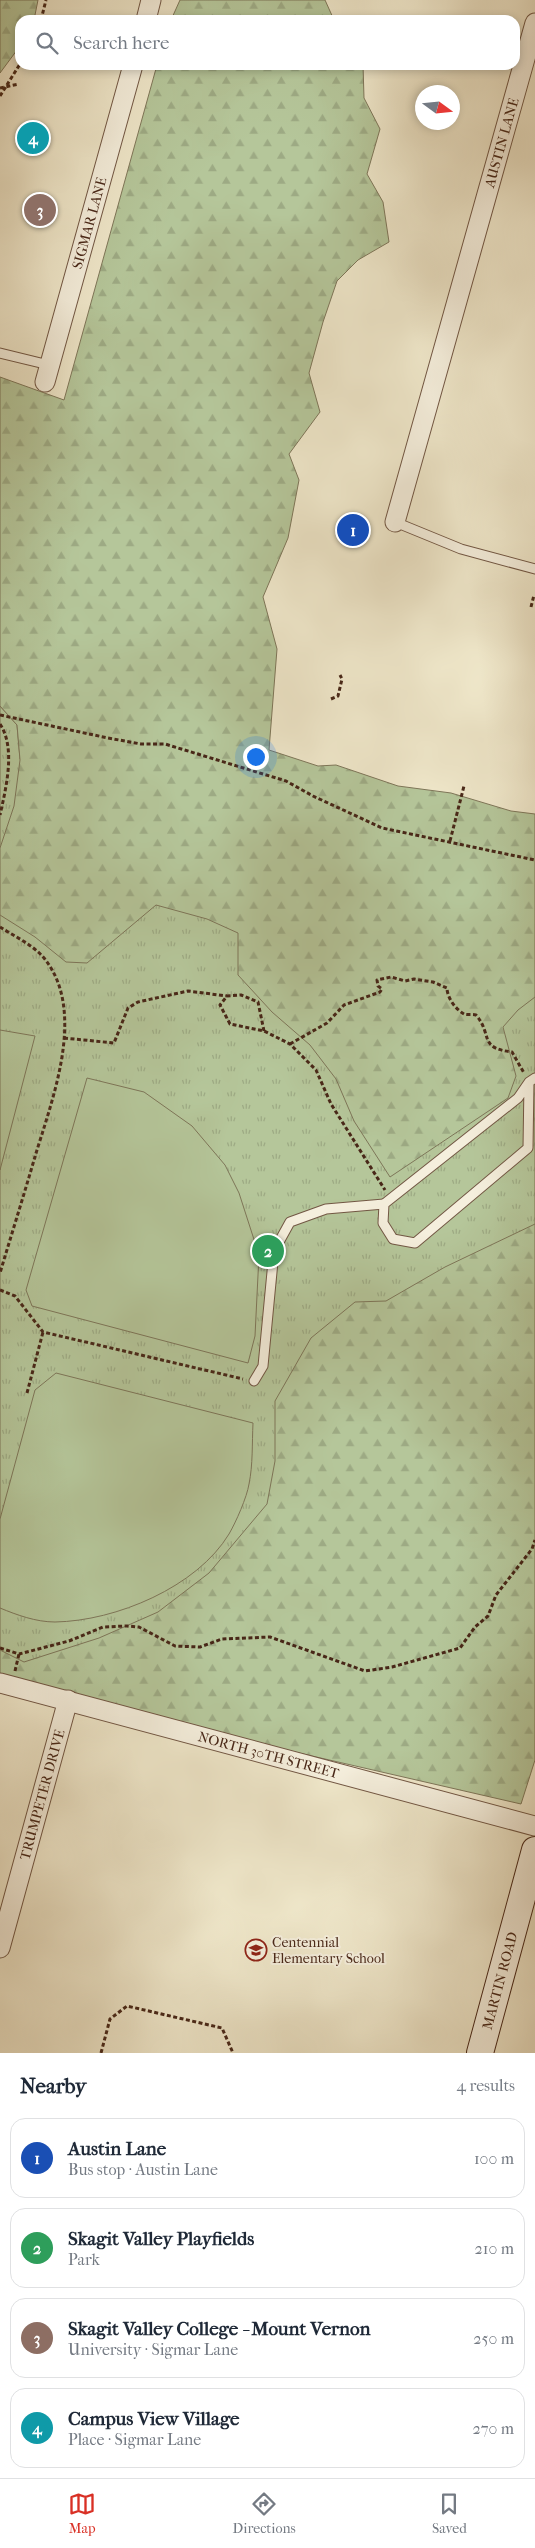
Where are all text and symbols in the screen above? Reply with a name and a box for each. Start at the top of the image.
search box [15,15,520,70]
icon: search [33,29,61,57]
text: Search here [73,32,169,54]
north arrow [415,85,460,130]
street label: AUSTIN LANE [481,95,522,190]
pin: 4 [17,119,49,157]
street label: SIGMAR LANE [68,175,110,271]
pin: 3 [24,191,56,229]
pin: 1 [337,511,369,549]
your location [243,744,269,770]
pin: 2 [252,1232,284,1270]
street label: TRUMPETER DRIVE [16,1727,68,1862]
street label: NORTH 30TH STREET [196,1728,341,1782]
street label: MARTIN ROAD [478,1930,521,2031]
place label: Centennial Elementary School [272,1934,385,1967]
school or university icon: Centennial Elementary School [244,1938,268,1962]
text: Nearby [20,2074,86,2098]
text: 4 results [457,2076,515,2095]
text: Austin Lane [68,2138,166,2160]
text: 1 [34,2149,40,2168]
text: 100 m [474,2149,514,2168]
text: Bus stop · Austin Lane [68,2160,218,2179]
text: Skagit Valley Playfields [68,2228,254,2250]
text: 2 [33,2239,41,2258]
text: 210 m [475,2239,514,2258]
text: Park [68,2250,100,2269]
text: Skagit Valley College - Mount Vernon [68,2318,371,2340]
text: 3 [34,2329,40,2348]
text: 250 m [473,2329,514,2348]
text: University · Sigmar Lane [68,2340,238,2359]
text: Campus View Village [68,2408,239,2430]
text: 4 [32,2419,42,2438]
text: 270 m [473,2419,514,2438]
text: Place · Sigmar Lane [68,2430,201,2449]
tab: Map [68,2490,96,2537]
tab: Directions [233,2490,296,2537]
tab: Saved [432,2490,467,2537]

